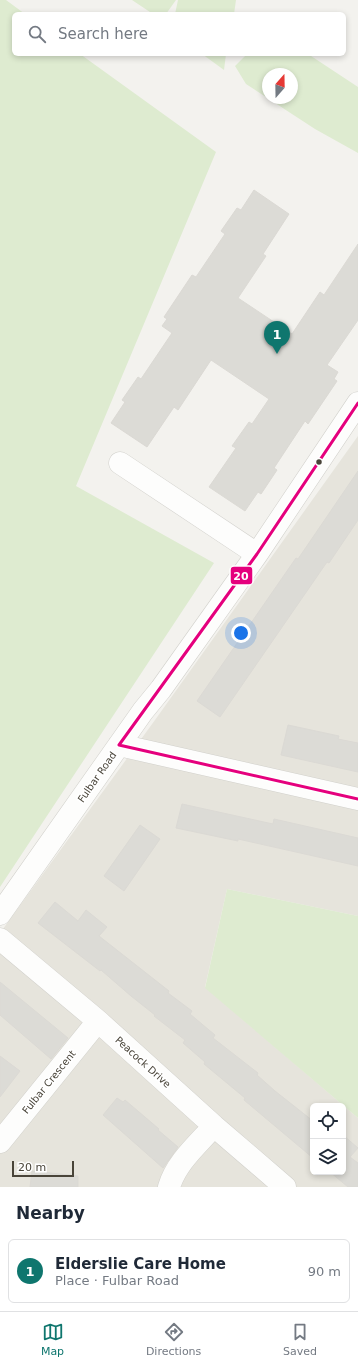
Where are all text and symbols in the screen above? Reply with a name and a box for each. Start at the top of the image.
search box [12,12,346,56]
icon: search [26,23,48,45]
text: Search here [58,25,148,43]
north arrow [262,68,298,104]
pin: 1 [264,321,290,354]
unlabelled marker [314,457,324,467]
line badge: 20 [230,566,253,585]
text: 20 [233,570,249,583]
your location [231,623,251,643]
street label: Fulbar Road [76,750,118,804]
street label: Peacock Drive [113,1034,173,1090]
street label: Fulbar Crescent [20,1048,78,1116]
map controls [310,1103,346,1175]
button: locate [310,1103,346,1139]
button: layers [310,1139,346,1175]
scale bar [12,1159,74,1178]
text: 20 m [18,1161,46,1174]
text: Nearby [16,1203,85,1223]
text: Elderslie Care Home [55,1255,226,1273]
text: 1 [25,1264,35,1279]
text: 90 m [308,1264,341,1279]
text: Place · Fulbar Road [55,1273,179,1288]
tab: Map [41,1321,64,1358]
tab: Directions [146,1321,201,1358]
tab: Saved [283,1321,317,1358]

